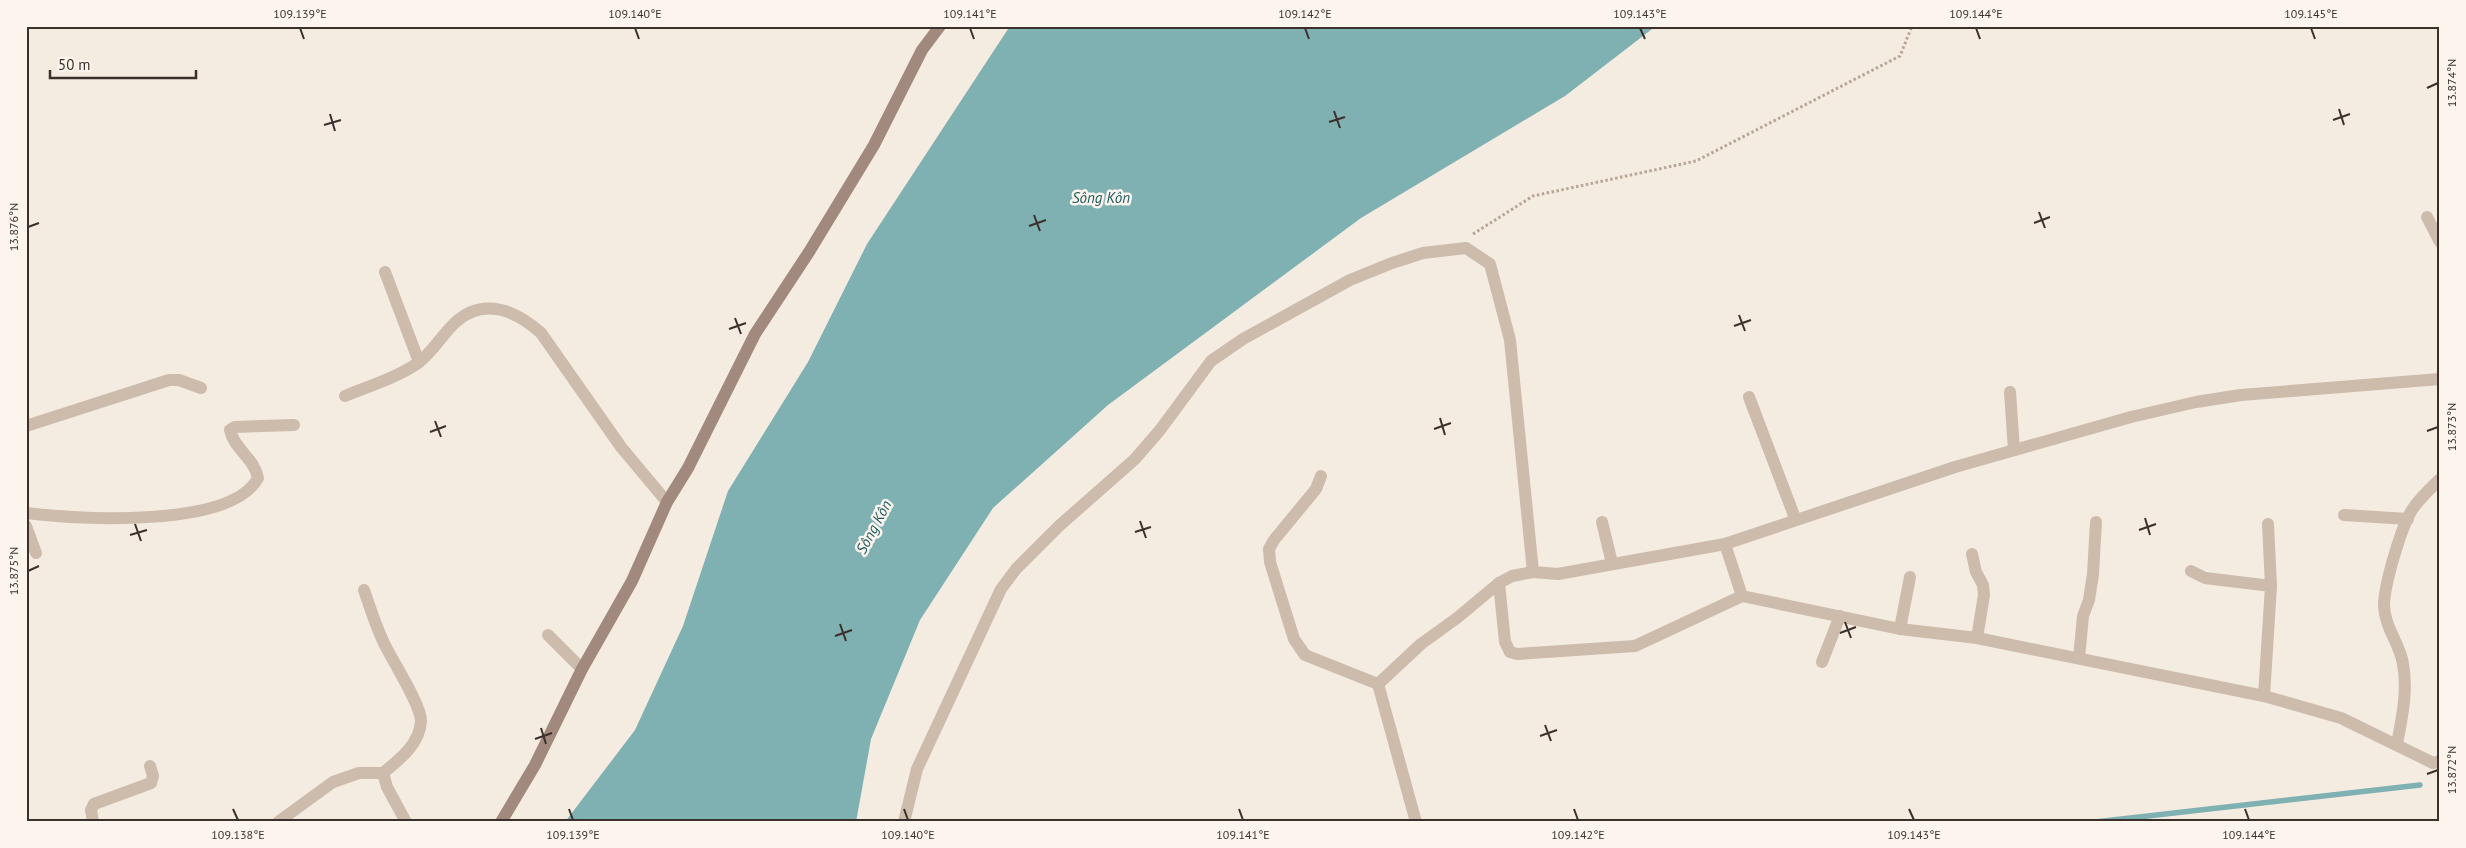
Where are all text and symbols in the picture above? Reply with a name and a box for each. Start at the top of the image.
text: 109.139°E [273,6,327,21]
text: 109.140°E [608,6,662,21]
text: 109.141°E [943,6,997,21]
text: 109.142°E [1278,6,1332,21]
text: 109.143°E [1613,6,1667,21]
text: 109.144°E [1949,6,2003,21]
text: 109.145°E [2284,6,2338,21]
scale bar [50,48,196,80]
text: 50 m [58,55,91,74]
text: 13.874°N [2444,59,2459,107]
water label: Sông Kôn [1072,188,1130,207]
text: 13.876°N [6,203,21,251]
text: 13.873°N [2444,403,2459,451]
water label: Sông Kôn [852,497,896,557]
text: 13.875°N [6,547,21,595]
text: 13.872°N [2444,746,2459,794]
text: 109.138°E [211,827,265,842]
text: 109.139°E [546,827,600,842]
text: 109.140°E [881,827,935,842]
text: 109.141°E [1216,827,1270,842]
text: 109.142°E [1551,827,1605,842]
text: 109.143°E [1887,827,1941,842]
text: 109.144°E [2222,827,2276,842]

